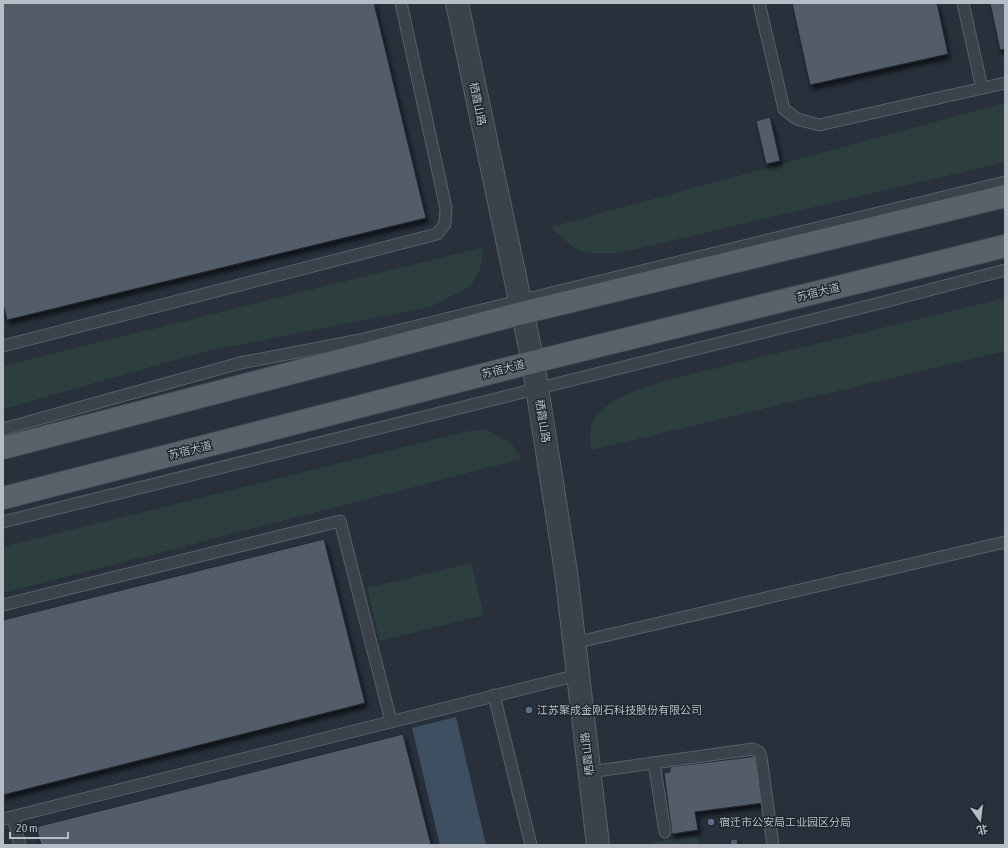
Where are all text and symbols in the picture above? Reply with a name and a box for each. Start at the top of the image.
street label: 栖霞山路 [468,81,488,127]
street label: 苏宿大道 [795,281,841,303]
street label: 苏宿大道 [480,358,526,380]
street label: 栖霞山路 [534,398,552,444]
street label: 苏宿大道 [167,439,213,461]
place label: 江苏聚成金刚石科技股份有限公司 [537,704,702,716]
marker: 江苏聚成金刚石科技股份有限公司 [524,705,534,715]
street label: 栖霞山路 [578,731,596,777]
north arrow [960,800,1000,840]
scale bar [10,814,68,840]
place label: 宿迁市公安局工业园区分局 [719,816,851,828]
marker: 宿迁市公安局工业园区分局 [706,817,716,827]
text: 20 m [16,821,38,835]
text: 北 [976,823,989,837]

